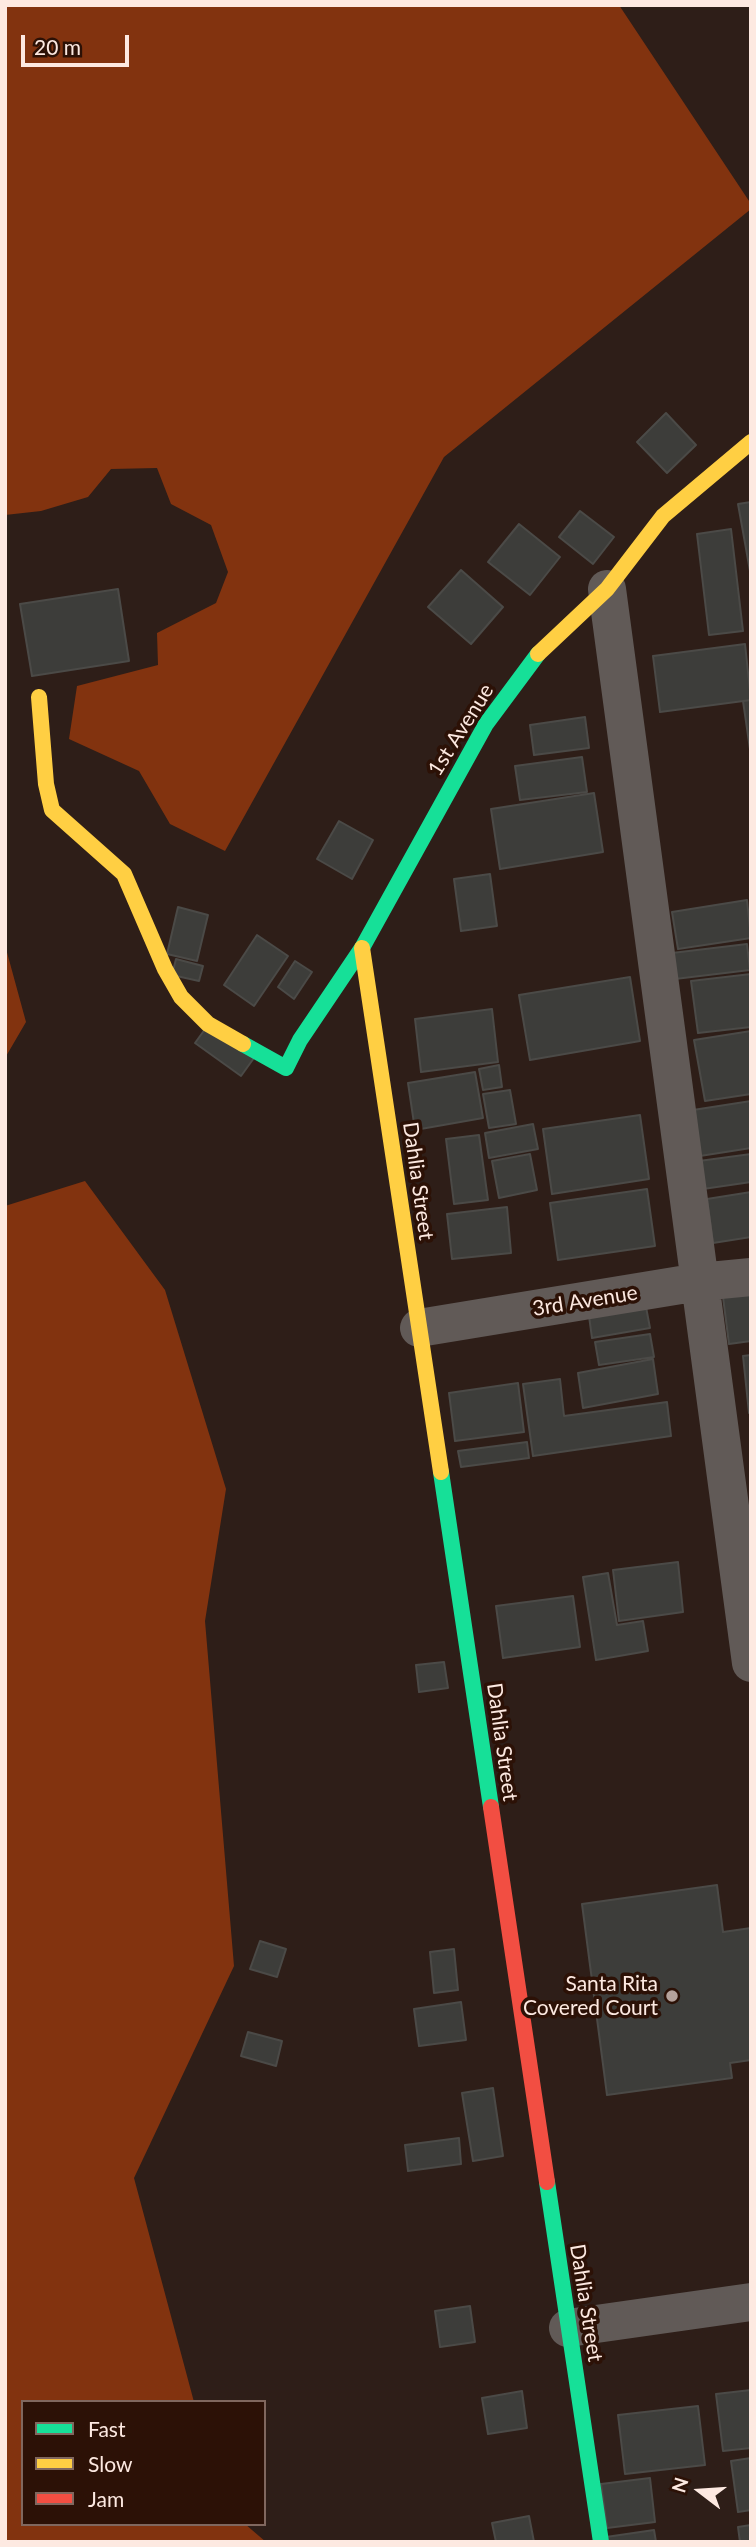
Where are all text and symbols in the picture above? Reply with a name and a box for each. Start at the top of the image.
scale bar [24,21,133,65]
text: 20 m [34,34,81,59]
street label: 1st Avenue [423,679,499,781]
street label: Dahlia Street [397,1120,439,1242]
street label: 3rd Avenue [531,1280,639,1322]
street label: Dahlia Street [481,1681,523,1803]
place label: Santa Rita Covered Court [523,1971,658,2021]
marker: Santa Rita Covered Court [664,1988,680,2004]
street label: Dahlia Street [564,2242,608,2364]
legend [21,2400,266,2526]
text: Fast [88,2416,125,2441]
text: Slow [88,2451,132,2476]
north arrow [665,2456,735,2526]
text: N [666,2474,693,2495]
text: Jam [88,2486,124,2511]

